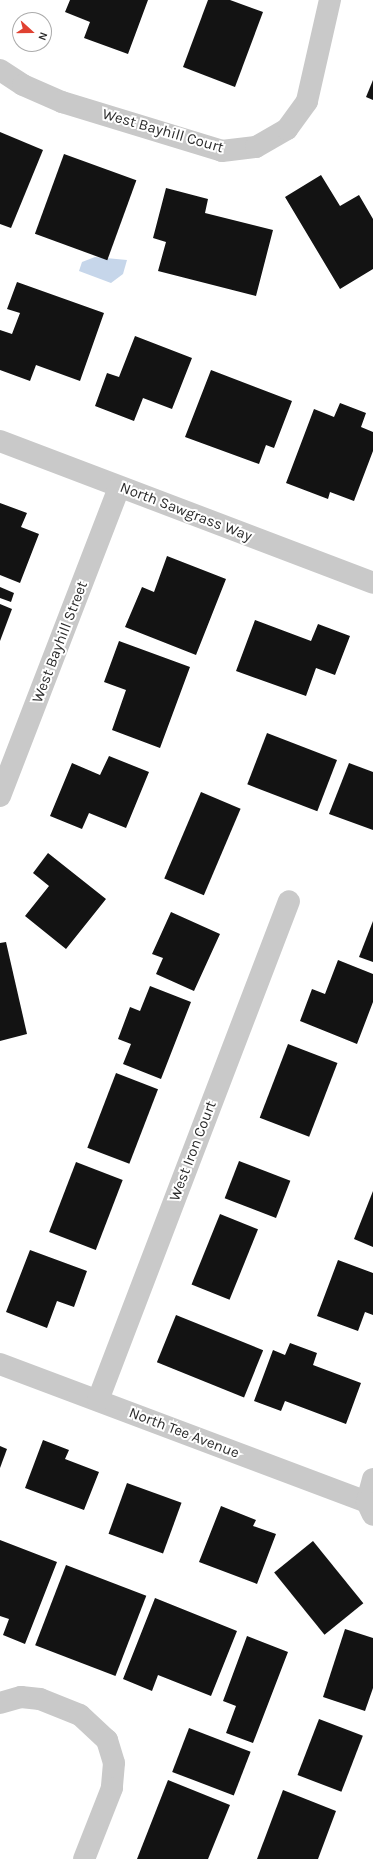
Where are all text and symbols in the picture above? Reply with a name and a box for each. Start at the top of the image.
north arrow [12,12,52,52]
text: N [35,30,50,42]
street label: West Bayhill Court [100,105,226,157]
street label: North Sawgrass Way [117,479,255,545]
street label: West Bayhill Street [28,579,92,705]
street label: West Iron Court [166,1098,220,1204]
street label: North Tee Avenue [126,1404,242,1462]

